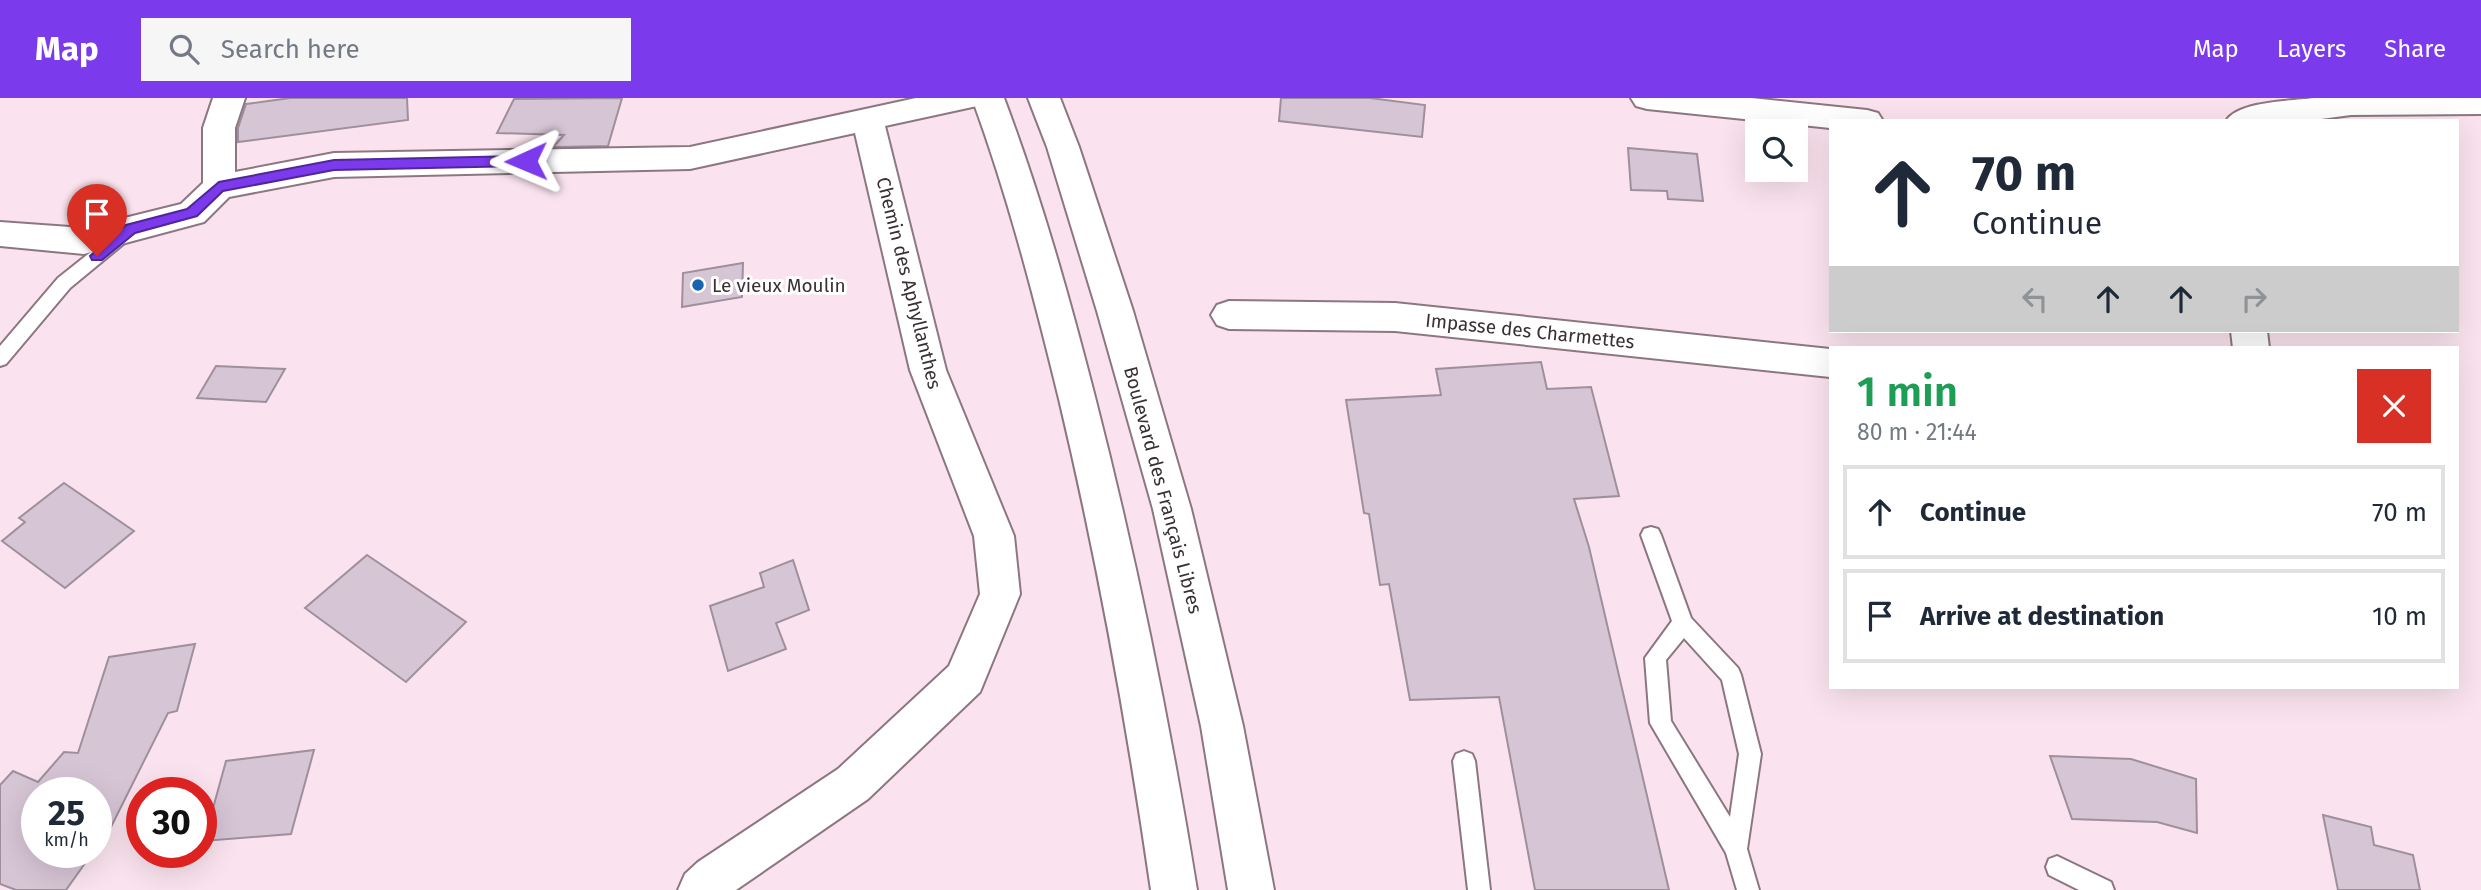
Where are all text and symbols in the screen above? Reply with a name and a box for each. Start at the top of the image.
search box [141,18,631,81]
text: Map [35,29,99,69]
icon: search [165,30,203,68]
text: Search here [221,34,360,65]
text: Map [2193,35,2239,63]
text: Layers [2277,35,2346,63]
text: Share [2384,35,2446,63]
map controls [1745,119,1808,182]
button: search [1745,119,1808,182]
position arrow [489,124,563,198]
text: 70 m [1972,144,2076,203]
icon: ahead [1857,147,1948,238]
street label: Chemin des Aphyllanthes [872,175,947,391]
pin [67,184,127,256]
icon: arrive [78,195,116,233]
text: Continue [1972,204,2102,242]
place label: Le vieux Moulin [712,274,846,297]
marker: Le vieux Moulin [690,277,706,293]
icon: left [2016,280,2054,318]
icon: ahead [2089,280,2127,318]
icon: ahead [2162,280,2200,318]
icon: right [2235,280,2273,318]
street label: Impasse des Charmettes [1424,309,1636,353]
street label: Boulevard des Français Libres [1119,364,1207,616]
text: 1 min [1857,367,1958,417]
button: close [2357,369,2431,443]
text: 80 m · 21:44 [1857,418,1977,446]
icon: ahead [1861,493,1899,531]
text: Continue [1920,497,2026,528]
text: 70 m [2372,497,2427,528]
icon: arrive [1861,597,1899,635]
text: Arrive at destination [1920,601,2164,632]
text: 10 m [2372,601,2427,632]
speed limit sign: 30 [126,777,217,868]
text: 25 [48,792,85,834]
text: km/h [44,829,89,851]

